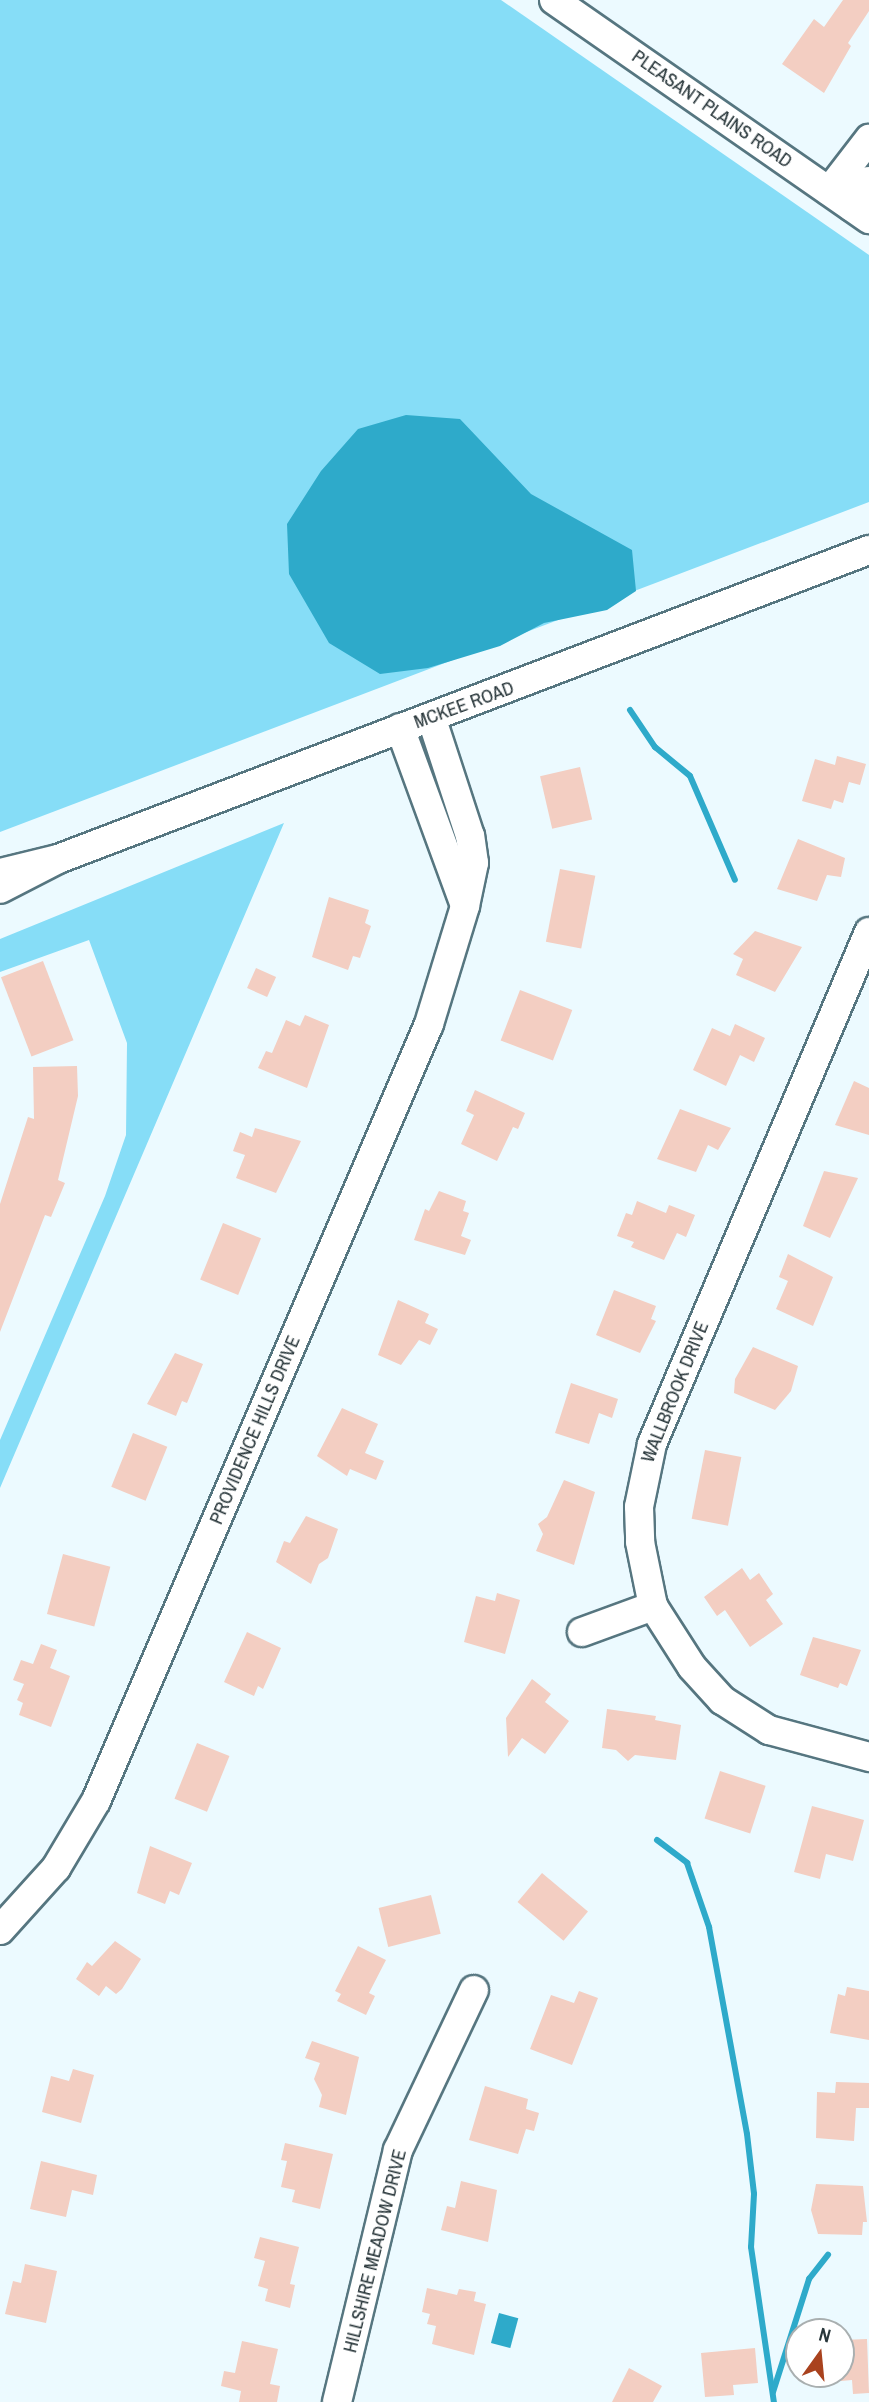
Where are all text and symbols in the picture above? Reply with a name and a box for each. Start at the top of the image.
street label: PLEASANT PLAINS ROAD [627,45,797,173]
street label: MCKEE ROAD [411,676,517,734]
street label: WALLBROOK DRIVE [636,1318,714,1466]
street label: PROVIDENCE HILLS DRIVE [205,1332,305,1528]
street label: HILLSHIRE MEADOW DRIVE [339,2147,411,2355]
north arrow [785,2318,855,2388]
text: N [816,2321,834,2349]

